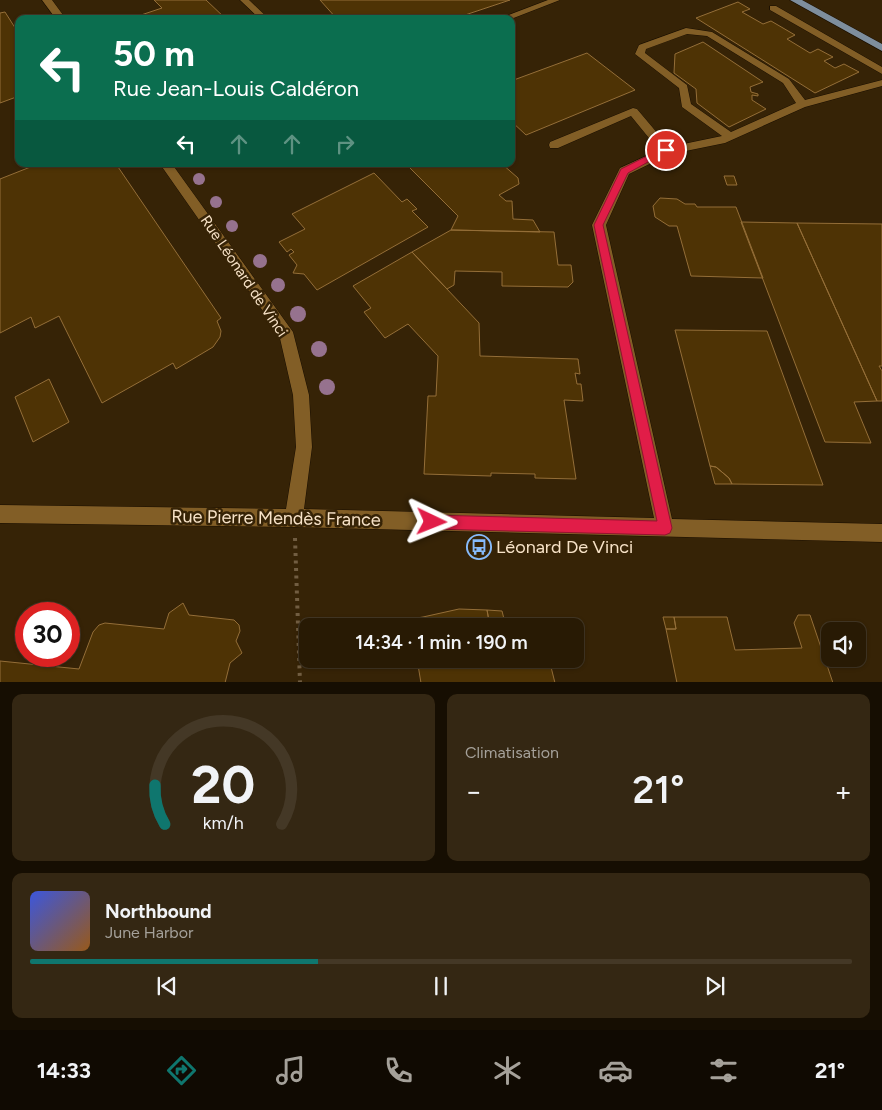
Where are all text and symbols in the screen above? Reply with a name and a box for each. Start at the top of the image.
text: 50 m [113,33,195,75]
icon: left [30,35,95,100]
text: Rue Jean-Louis Caldéron [113,75,359,102]
pin [645,129,687,171]
icon: left [172,130,200,158]
icon: ahead [225,130,253,158]
icon: ahead [278,130,306,158]
icon: right [331,130,359,158]
icon: arrive [652,136,680,164]
street label: Rue Léonard de Vinci [197,212,291,340]
position arrow [405,495,457,547]
street label: Rue Pierre Mendès France [171,505,381,531]
bus stop icon: Léonard De Vinci [466,534,492,560]
place label: Léonard De Vinci [496,536,633,558]
speed limit sign: 30 [15,602,80,667]
map controls [821,622,866,667]
button: sound [821,622,866,667]
text: 14:34 · 1 min · 190 m [355,631,528,654]
text: Climatisation [465,743,559,762]
text: 20 [192,754,255,816]
text: 21° [633,767,684,813]
text: − [465,774,482,808]
text: + [835,774,852,808]
text: km/h [203,812,244,833]
text: Northbound [105,900,212,923]
text: June Harbor [105,923,193,942]
icon: previous [153,972,181,1000]
icon: pause [427,972,455,1000]
icon: next [701,972,729,1000]
icon: directions [164,1053,199,1088]
icon: music [273,1053,308,1088]
icon: phone [381,1053,416,1088]
icon: climate [490,1053,525,1088]
icon: car [598,1053,633,1088]
icon: filters [706,1053,741,1088]
text: 14:33 [37,1057,91,1084]
text: 21° [815,1057,845,1084]

